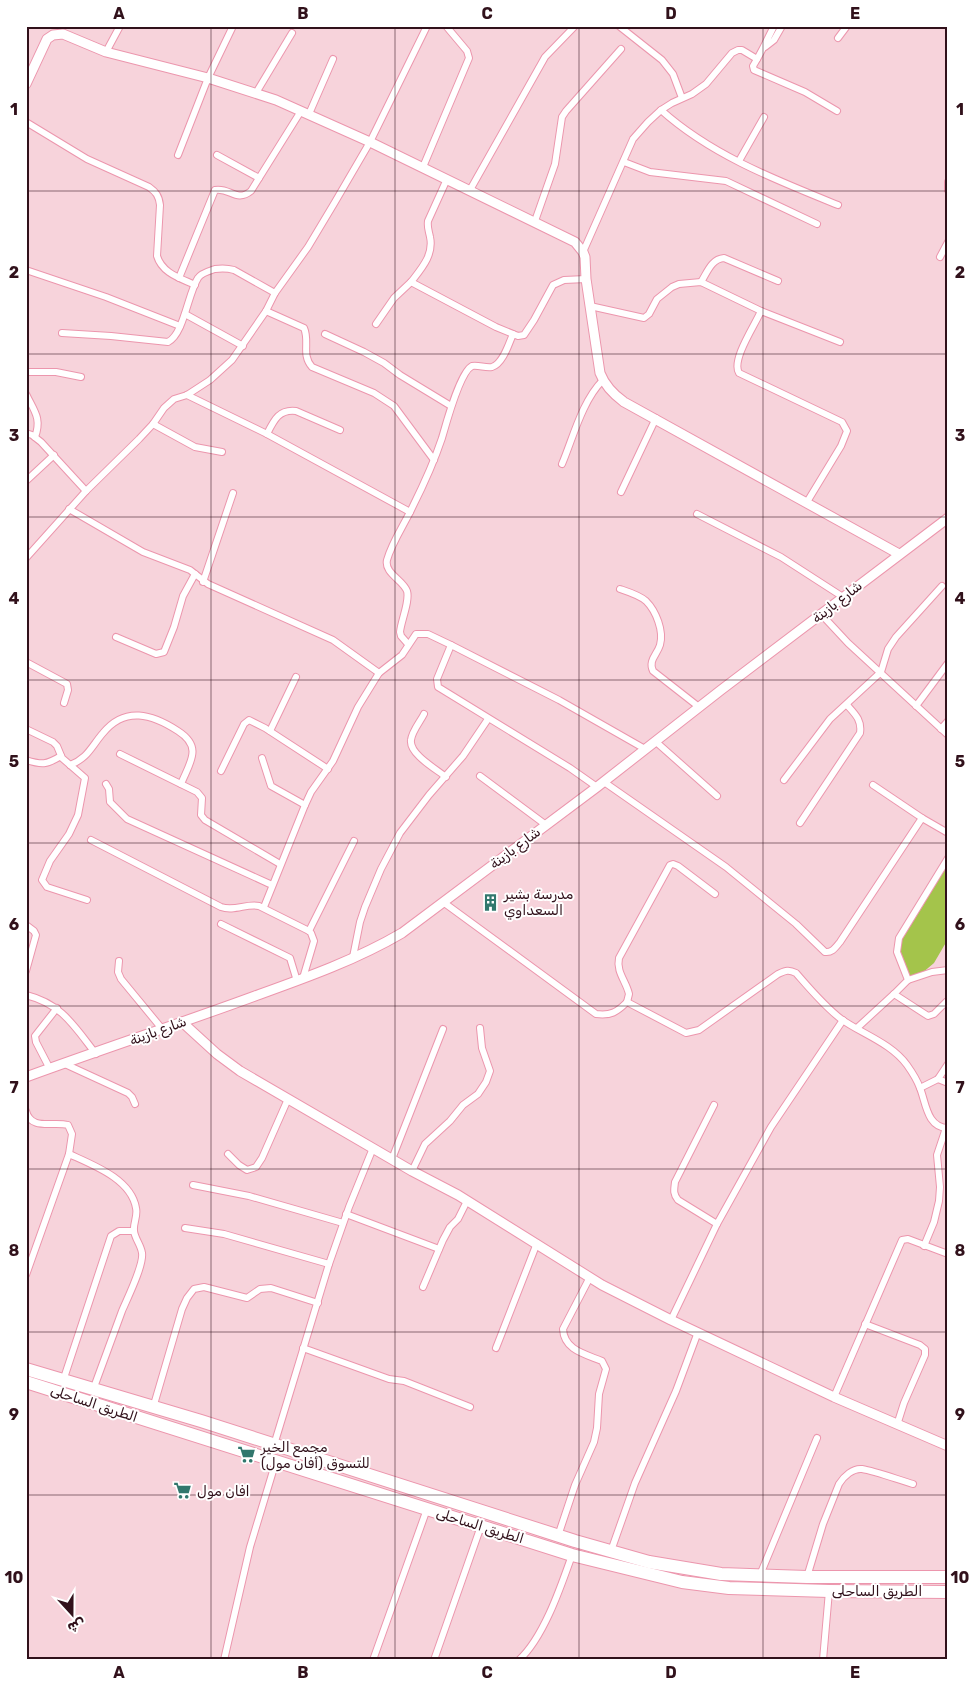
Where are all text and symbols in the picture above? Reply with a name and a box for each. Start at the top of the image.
text: A [113,4,125,23]
text: B [297,4,309,23]
text: C [481,4,493,23]
text: D [665,4,677,23]
text: E [850,4,860,23]
text: 1 [10,100,18,119]
text: 1 [956,100,964,119]
text: 2 [9,263,19,282]
text: 2 [955,263,965,282]
text: 3 [9,426,19,445]
text: 3 [955,426,965,445]
street label: شارع بازينة [808,577,867,629]
text: 4 [9,589,20,608]
text: 4 [955,589,966,608]
text: 5 [9,752,19,771]
text: 5 [955,752,965,771]
street label: شارع بازينة [486,823,545,874]
place label: مدرسة بشير السعداوي [503,886,574,920]
building icon: مدرسة بشير السعداوي [480,892,500,912]
text: 6 [9,915,19,934]
text: 6 [955,915,965,934]
street label: شارع بازينة [127,1013,189,1051]
text: 7 [9,1078,19,1097]
text: 7 [955,1078,965,1097]
text: 8 [9,1241,20,1260]
text: 8 [955,1241,966,1260]
street label: الطريق الساحلى [48,1382,140,1426]
text: 9 [9,1405,19,1424]
text: 9 [955,1405,965,1424]
place label: مجمع الخير للتسوق (أفان مول) [260,1439,370,1472]
supermarket icon: مجمع الخير للتسوق (أفان مول) [237,1445,257,1465]
supermarket icon: افان مول [173,1481,193,1501]
place label: افان مول [197,1483,250,1500]
street label: الطريق الساحلى [434,1505,526,1547]
text: 10 [5,1568,24,1587]
text: 10 [951,1568,970,1587]
street label: الطريق الساحلى [832,1583,922,1600]
north arrow [48,1588,98,1638]
text: ش [65,1615,88,1637]
text: A [113,1663,125,1682]
text: B [297,1663,309,1682]
text: C [481,1663,493,1682]
text: D [665,1663,677,1682]
text: E [850,1663,860,1682]

